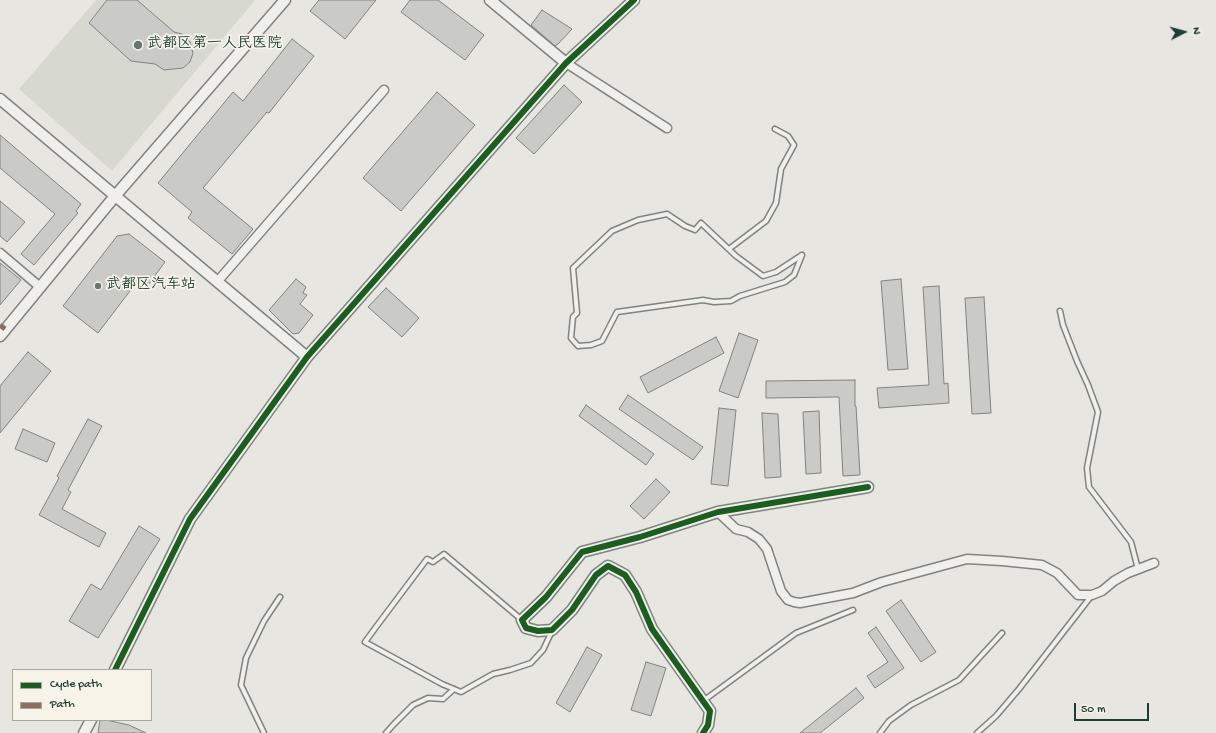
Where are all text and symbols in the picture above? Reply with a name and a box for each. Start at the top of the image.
north arrow [1164,12,1204,52]
text: N [1190,27,1202,35]
place label: 武都区第一人民医院 [147,36,282,54]
marker: 武都区第一人民医院 [132,39,144,51]
place label: 武都区汽车站 [106,277,196,295]
marker: 武都区汽车站 [93,281,103,291]
legend [12,669,152,721]
text: Cycle path [50,678,102,692]
scale bar [1076,695,1151,721]
text: Path [50,698,75,712]
text: 50 m [1081,703,1106,717]

